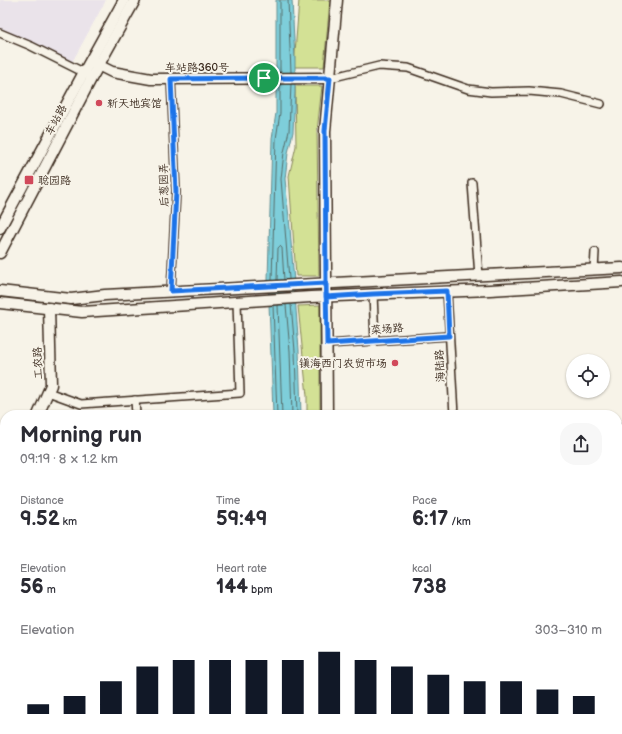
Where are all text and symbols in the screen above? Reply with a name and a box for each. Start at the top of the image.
street label: 车站路360号 [165,61,229,74]
pin [247,61,281,95]
icon: arrive [253,67,275,89]
place label: 新天地宾馆 [107,97,162,110]
marker: 新天地宾馆 [94,98,104,108]
street label: 车站路 [43,102,69,138]
street label: 后葱园弄 [157,163,171,207]
marker: 聪园路 [23,174,35,186]
place label: 聪园路 [38,174,71,187]
street label: 菜场路 [370,321,404,337]
street label: 工农路 [31,346,45,380]
street label: 海陆路 [433,349,447,383]
map controls [566,354,610,398]
button: locate [566,354,610,398]
place label: 镇海西门农贸市场 [299,357,387,370]
marker: 镇海西门农贸市场 [390,358,400,368]
text: Morning run [20,422,142,449]
button: share [560,423,602,465]
text: 09:19 · 8 × 1.2 km [20,451,118,467]
text: Distance [20,494,64,507]
text: Time [216,494,240,507]
text: Pace [412,494,437,507]
text: 9.52 [20,507,60,531]
text: 59:49 [216,507,268,531]
text: 6:17 [412,507,448,531]
text: km [60,515,77,528]
text: /km [448,515,471,528]
text: Elevation [20,562,66,575]
text: Heart rate [216,562,267,575]
text: kcal [412,562,432,575]
text: 56 [20,575,44,599]
text: 144 [216,575,248,599]
text: 738 [412,575,447,599]
text: m [44,583,56,596]
text: bpm [248,583,273,596]
text: Elevation [20,622,74,638]
text: 303–310 m [535,622,602,638]

